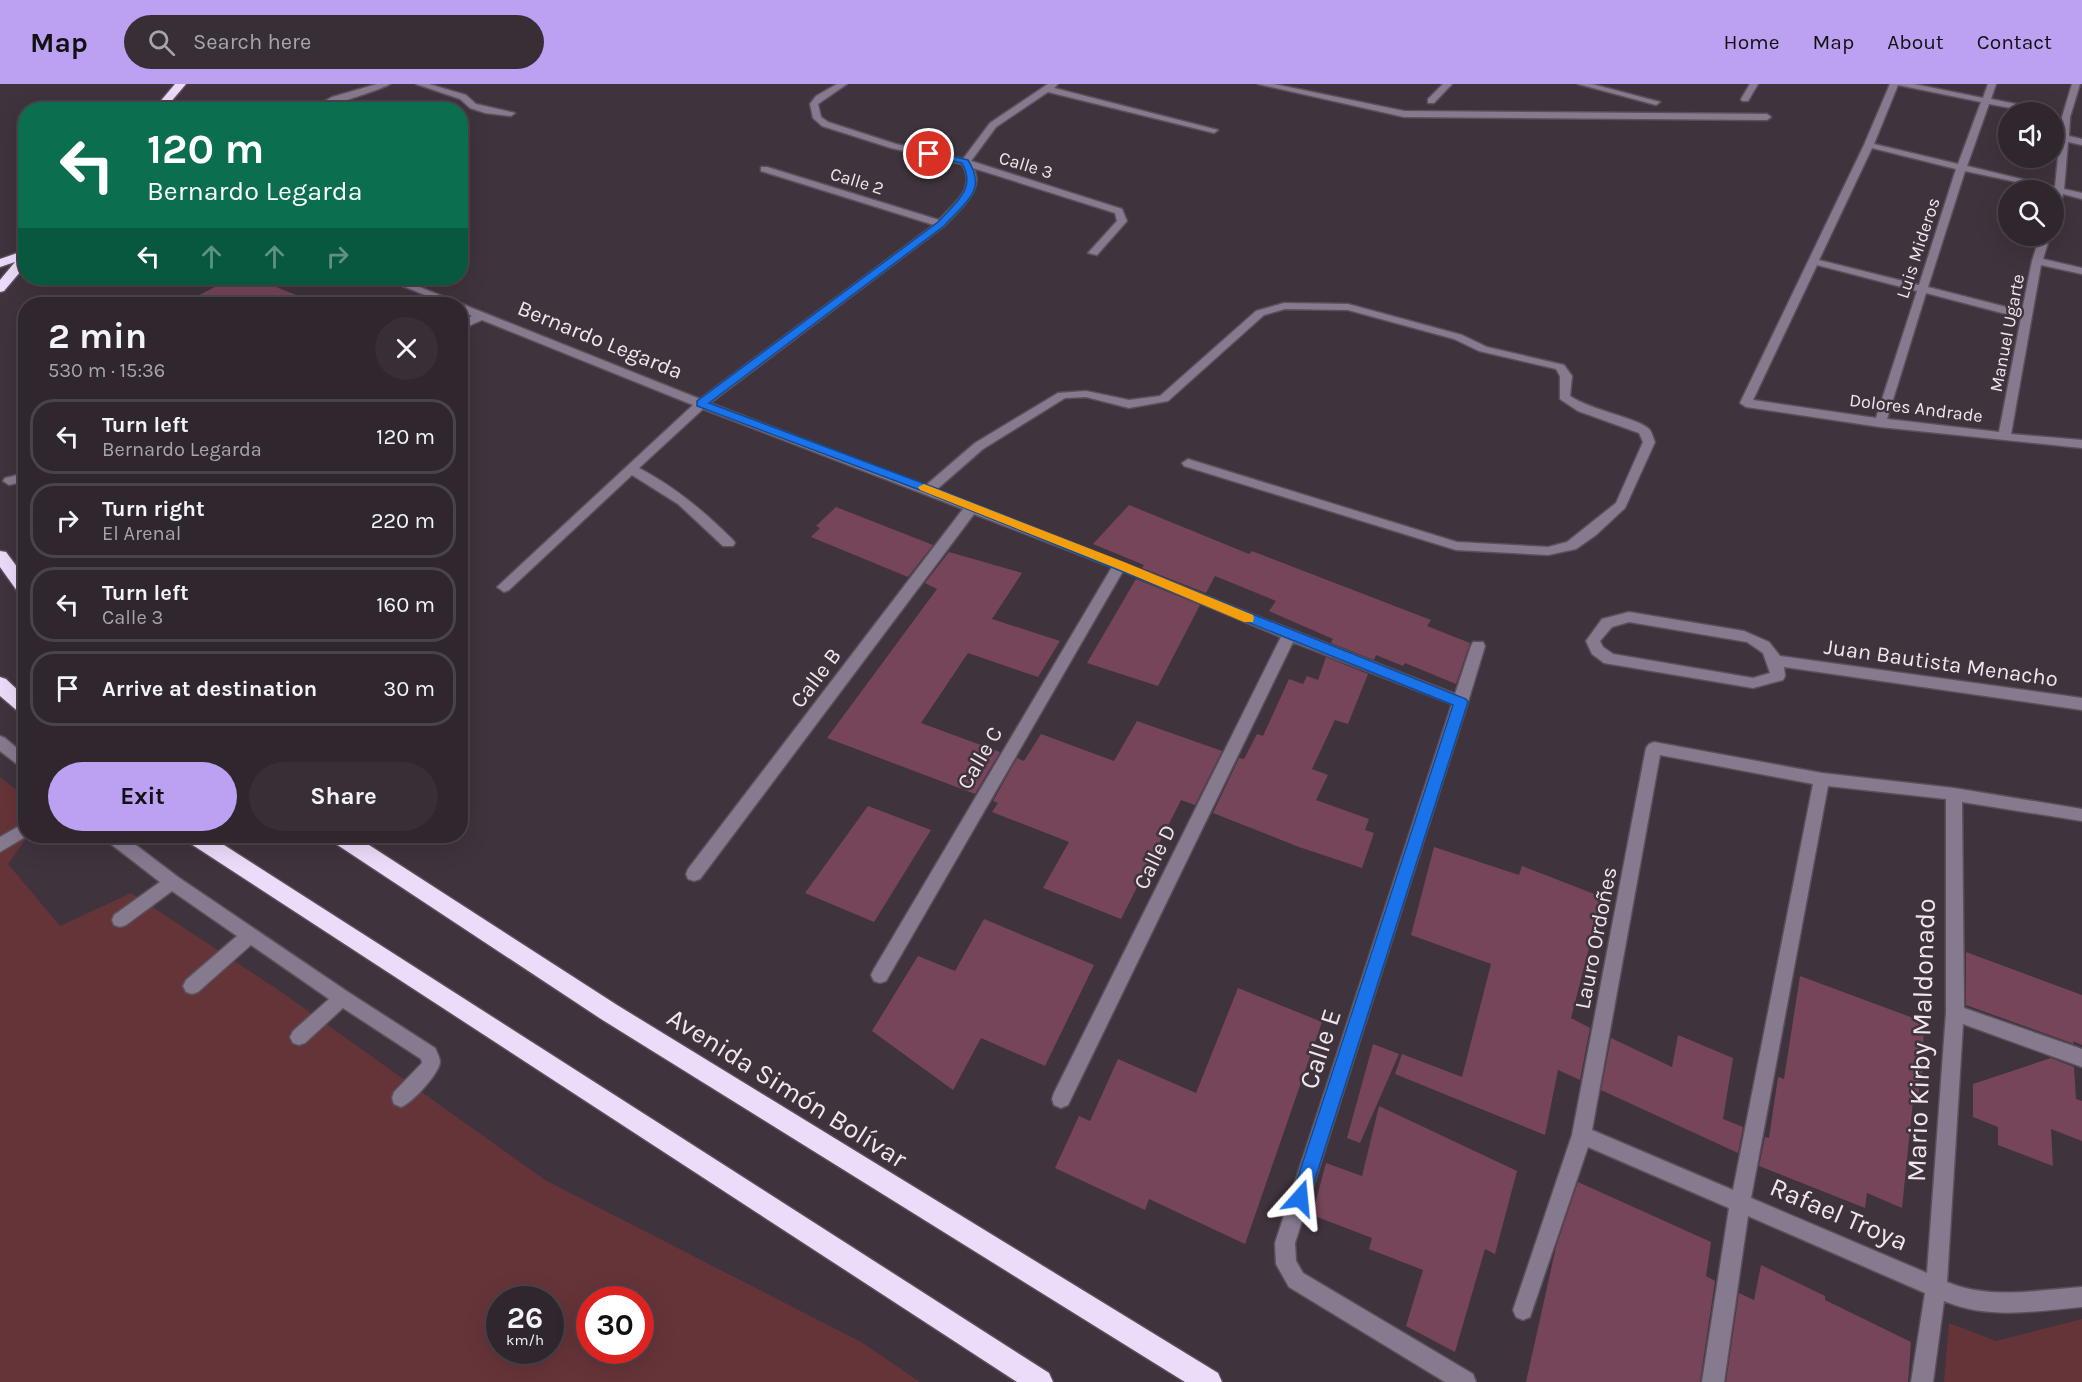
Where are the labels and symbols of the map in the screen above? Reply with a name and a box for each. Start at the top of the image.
pin [903,128,954,179]
street label: Calle 3 [996,146,1056,184]
street label: Calle 2 [827,162,887,200]
street label: Luis Mideros [1891,195,1945,301]
street label: Manuel Ugarte [1985,272,2029,394]
street label: Bernardo Legarda [514,295,686,385]
street label: Dolores Andrade [1848,389,1984,427]
street label: Juan Bautista Menacho [1822,634,2060,692]
street label: Calle B [785,643,847,713]
street label: Calle C [952,722,1008,794]
street label: Calle D [1128,820,1182,894]
street label: Lauro Ordoñes [1569,865,1623,1011]
street label: Mario Kirby Maldonado [1900,898,1942,1182]
street label: Avenida Simón Bolívar [661,1001,913,1175]
street label: Calle E [1292,1005,1348,1093]
position arrow [1268,1166,1332,1230]
street label: Rafael Troya [1765,1171,1913,1257]
speed limit sign: 30 [576,1286,654,1364]

